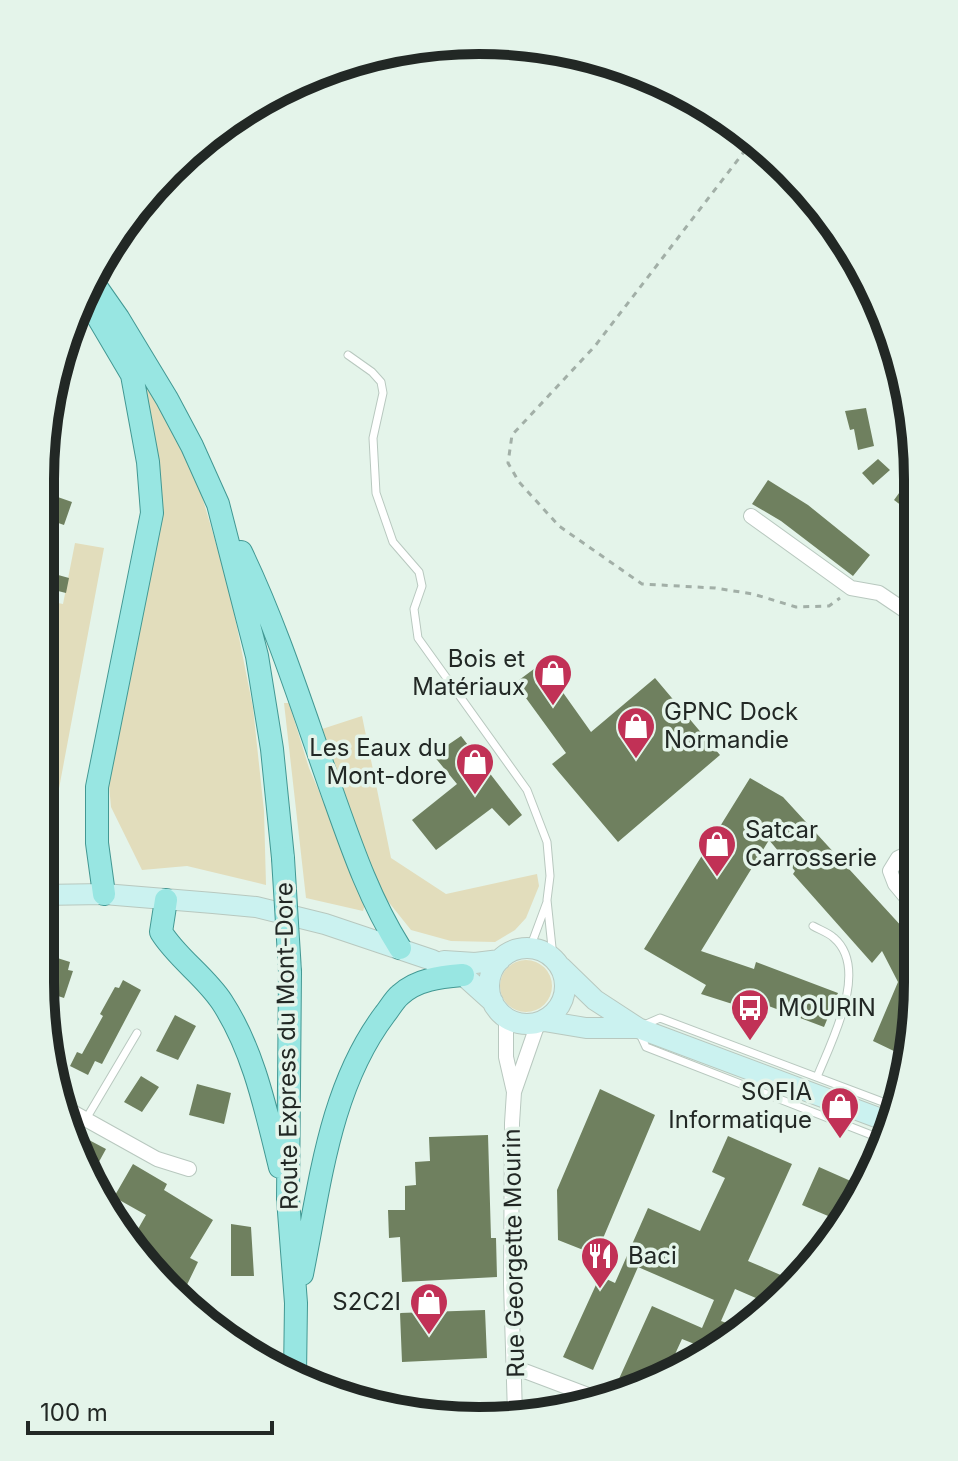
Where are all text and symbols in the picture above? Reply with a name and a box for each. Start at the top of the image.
place label: Bois et Matériaux [412,644,525,701]
shop icon: Bois et Matériaux [532,652,574,707]
place label: GPNC Dock Normandie [664,697,798,754]
shop icon: GPNC Dock Normandie [615,705,657,760]
place label: Les Eaux du Mont-dore [309,733,447,790]
shop icon: Les Eaux du Mont-dore [454,741,496,796]
place label: Satcar Carrosserie [745,815,877,872]
shop icon: Satcar Carrosserie [696,823,738,878]
street label: Route Express du Mont-Dore [269,882,304,1210]
bus stop icon: MOURIN [729,987,771,1042]
place label: MOURIN [778,993,876,1022]
place label: SOFIA Informatique [668,1077,812,1134]
shop icon: SOFIA Informatique [819,1085,861,1140]
street label: Rue Georgette Mourin [497,1128,530,1378]
restaurant icon: Baci [579,1235,621,1290]
place label: Baci [628,1241,677,1270]
shop icon: S2C2I [408,1281,450,1336]
place label: S2C2I [332,1287,401,1316]
scale bar [28,1385,272,1435]
text: 100 m [40,1398,108,1427]

